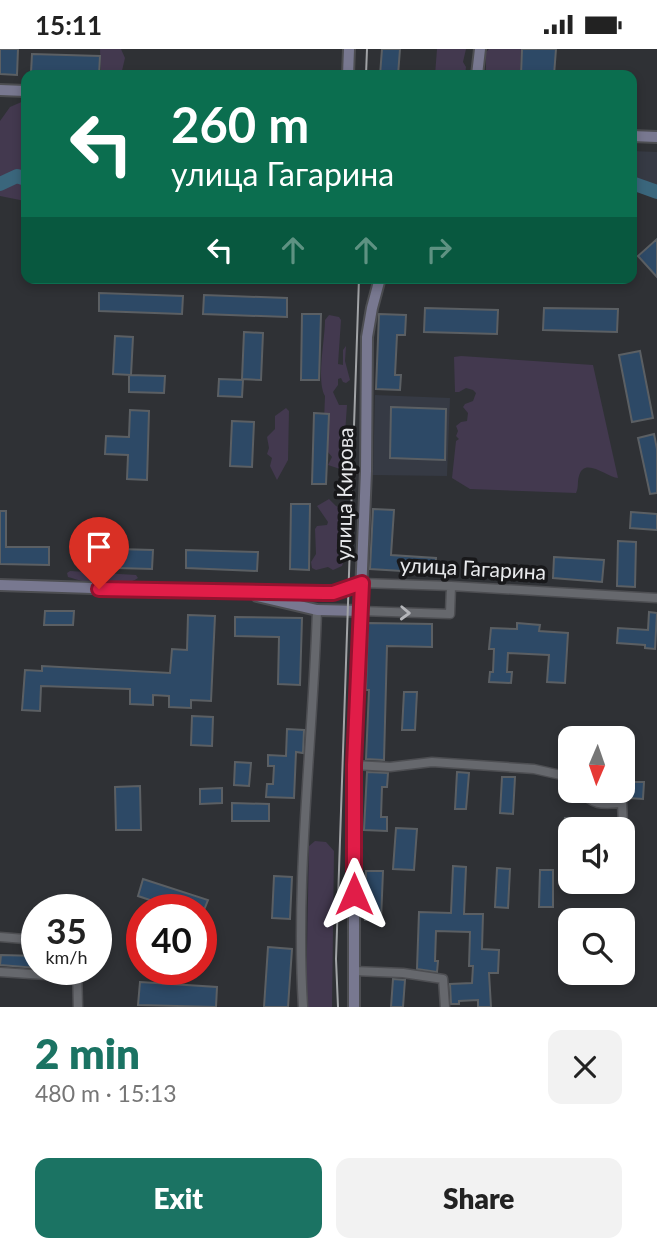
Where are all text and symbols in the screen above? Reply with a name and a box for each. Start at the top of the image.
text: 15:11 [35,9,102,41]
text: 260 m [171,95,309,153]
icon: left [56,98,147,189]
text: улица Гагарина [171,154,394,193]
icon: left [201,231,239,269]
icon: ahead [274,231,312,269]
icon: ahead [347,231,385,269]
icon: right [420,231,458,269]
street label: улица Кирова [330,427,357,561]
pin [69,517,129,589]
icon: arrive [80,528,118,566]
street label: улица Гагарина [399,551,547,584]
one-way arrow [400,605,411,620]
north arrow [558,726,635,803]
map controls [558,726,635,985]
button: sound [558,817,635,894]
position arrow [317,857,391,931]
speed limit sign: 40 [126,894,217,985]
button: search [558,908,635,985]
text: 35 [46,909,87,951]
text: km/h [45,946,88,968]
text: 2 min [35,1028,140,1078]
button: close [548,1030,622,1104]
text: 480 m · 15:13 [35,1079,177,1107]
button: Exit [35,1158,322,1238]
button: Share [336,1158,622,1238]

